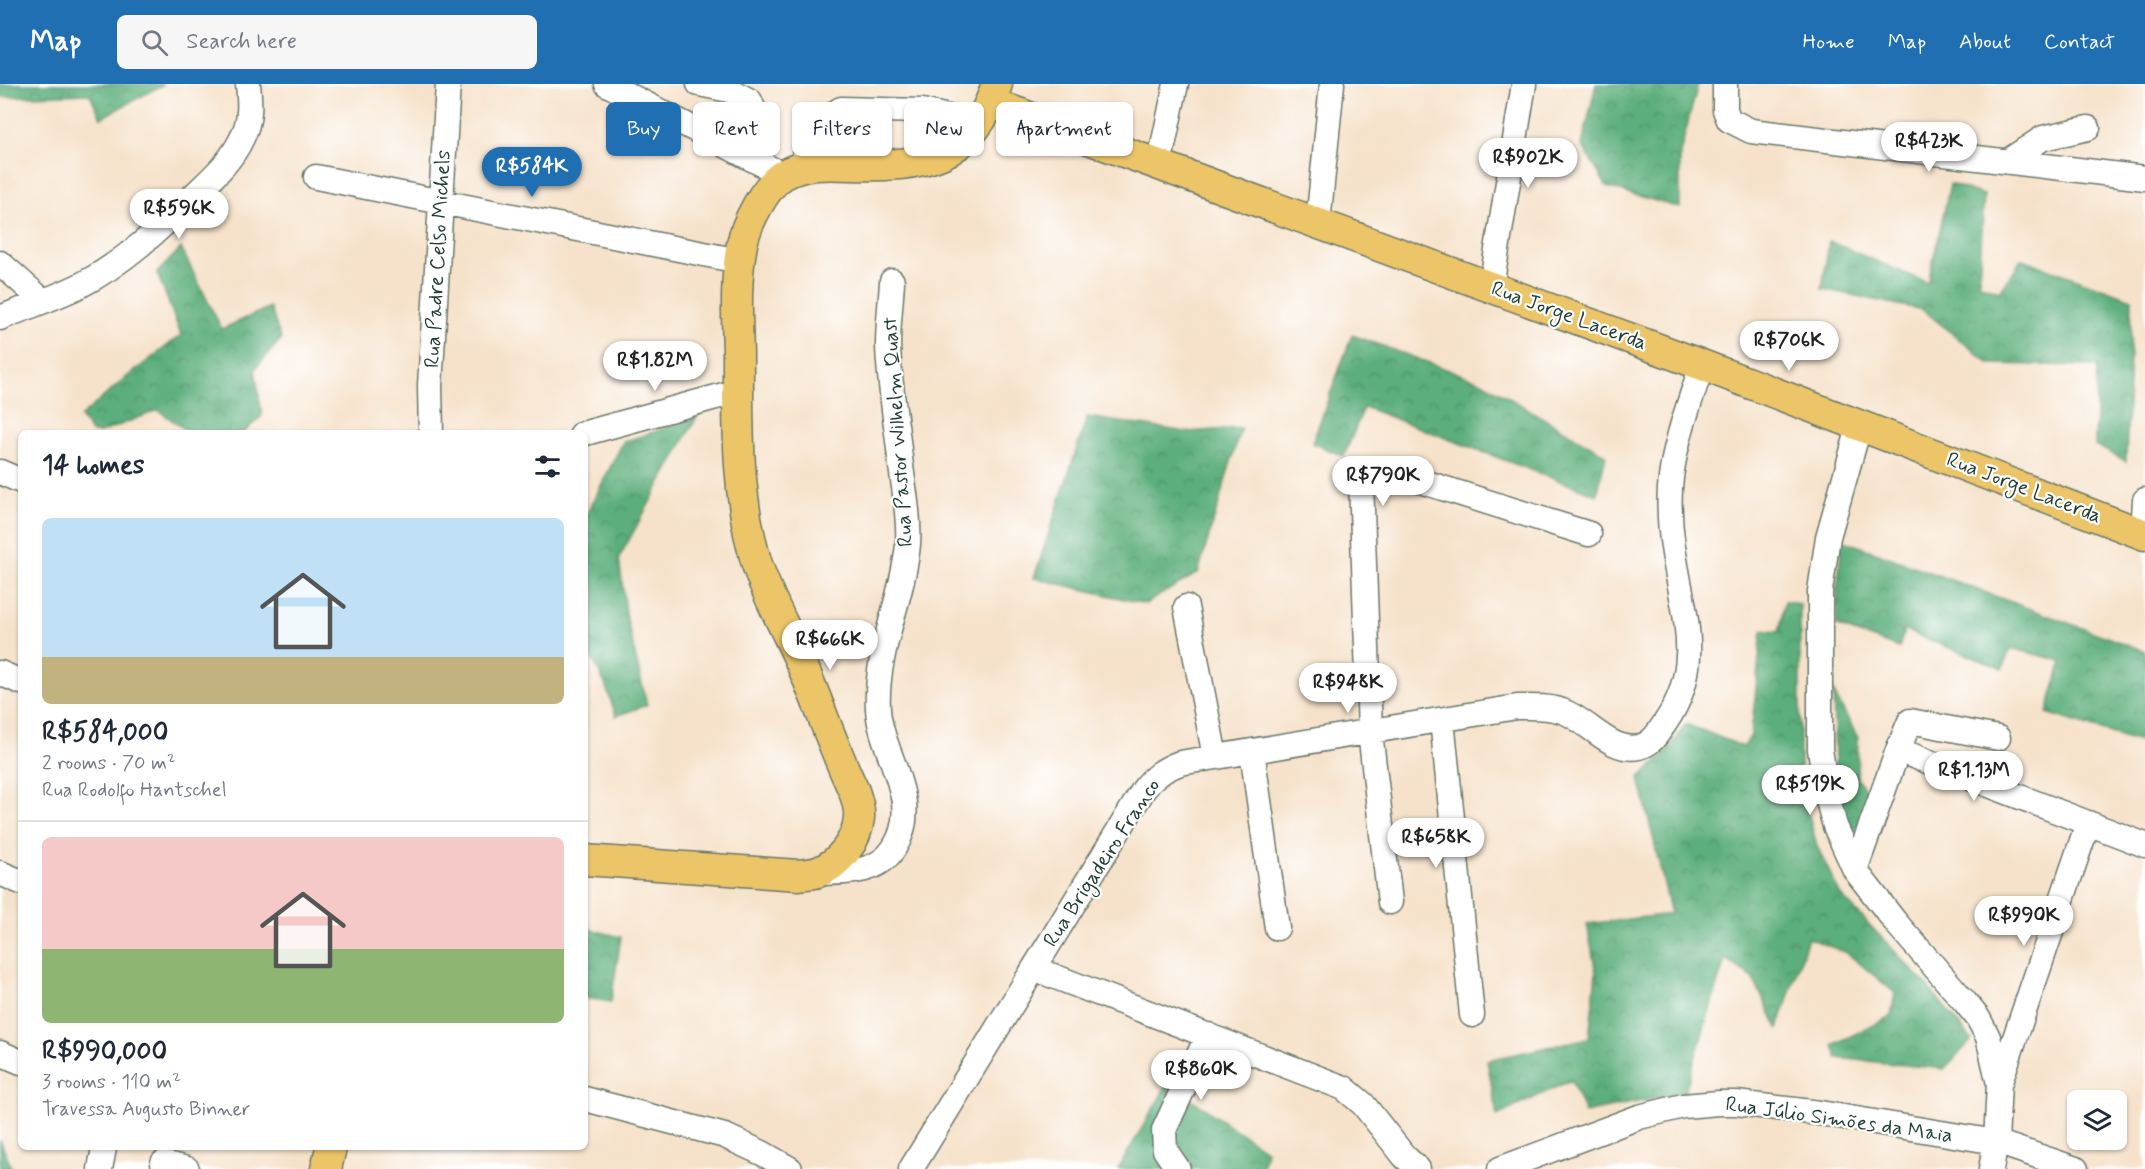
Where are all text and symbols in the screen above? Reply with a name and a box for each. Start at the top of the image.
search box [117,15,537,69]
text: Map [30,24,81,61]
icon: search [138,26,171,59]
text: Search here [186,28,297,56]
text: Home [1803,28,1855,56]
text: Map [1888,28,1926,56]
text: About [1959,28,2011,56]
text: Contact [2044,28,2115,56]
chip: Buy [606,102,681,156]
chip: Rent [693,102,780,156]
chip: Filters [792,102,892,156]
chip: New [904,102,984,156]
chip: Apartment [996,102,1133,156]
pin: R$423K [1880,122,1978,173]
text: R$423K [1895,128,1963,155]
pin: R$902K [1479,138,1577,189]
text: R$902K [1493,144,1563,171]
pin: R$584K [483,147,581,198]
street label: Rua Padre Celso Michels [418,149,458,369]
text: R$584K [496,153,568,180]
pin: R$596K [130,189,228,240]
text: R$596K [144,195,214,222]
street label: Rua Jorge Lacerda [1487,275,1651,358]
street label: Rua Pastor Wilhelm Quast [876,316,920,548]
pin: R$706K [1740,321,1838,372]
text: R$706K [1754,327,1824,354]
pin: R$1.82M [600,341,710,392]
text: R$1.82M [617,347,693,374]
street label: Rua Jorge Lacerda [1942,446,2106,531]
text: 14 homes [42,449,144,483]
icon: filters [531,450,564,483]
pin: R$790K [1334,456,1432,507]
text: R$790K [1346,462,1420,489]
icon: home [249,557,357,665]
pin: R$666K [781,620,879,671]
text: R$666K [796,626,864,653]
pin: R$948K [1299,663,1397,714]
text: R$948K [1313,669,1383,696]
text: R$584,000 [42,716,168,750]
text: 2 rooms · 70 m² [42,750,176,777]
pin: R$1.13M [1919,751,2029,802]
text: R$1.13M [1938,757,2010,784]
pin: R$519K [1761,765,1859,816]
text: R$519K [1776,771,1844,798]
street label: Rua Brigadeiro Franco [1037,773,1168,953]
text: Rua Rodolfo Hantschel [42,777,227,804]
pin: R$658K [1387,818,1485,869]
text: R$658K [1401,824,1471,851]
icon: home [249,876,357,984]
pin: R$990K [1975,896,2073,947]
text: R$990K [1988,902,2060,929]
text: R$990,000 [42,1035,167,1069]
pin: R$860K [1152,1050,1250,1101]
text: R$860K [1165,1056,1237,1083]
text: 3 rooms · 110 m² [42,1069,181,1096]
street label: Rua Júlio Simões da Maia [1724,1090,1954,1150]
map controls [2067,1090,2127,1150]
button: layers [2067,1090,2127,1150]
text: Travessa Augusto Binner [42,1096,250,1123]

